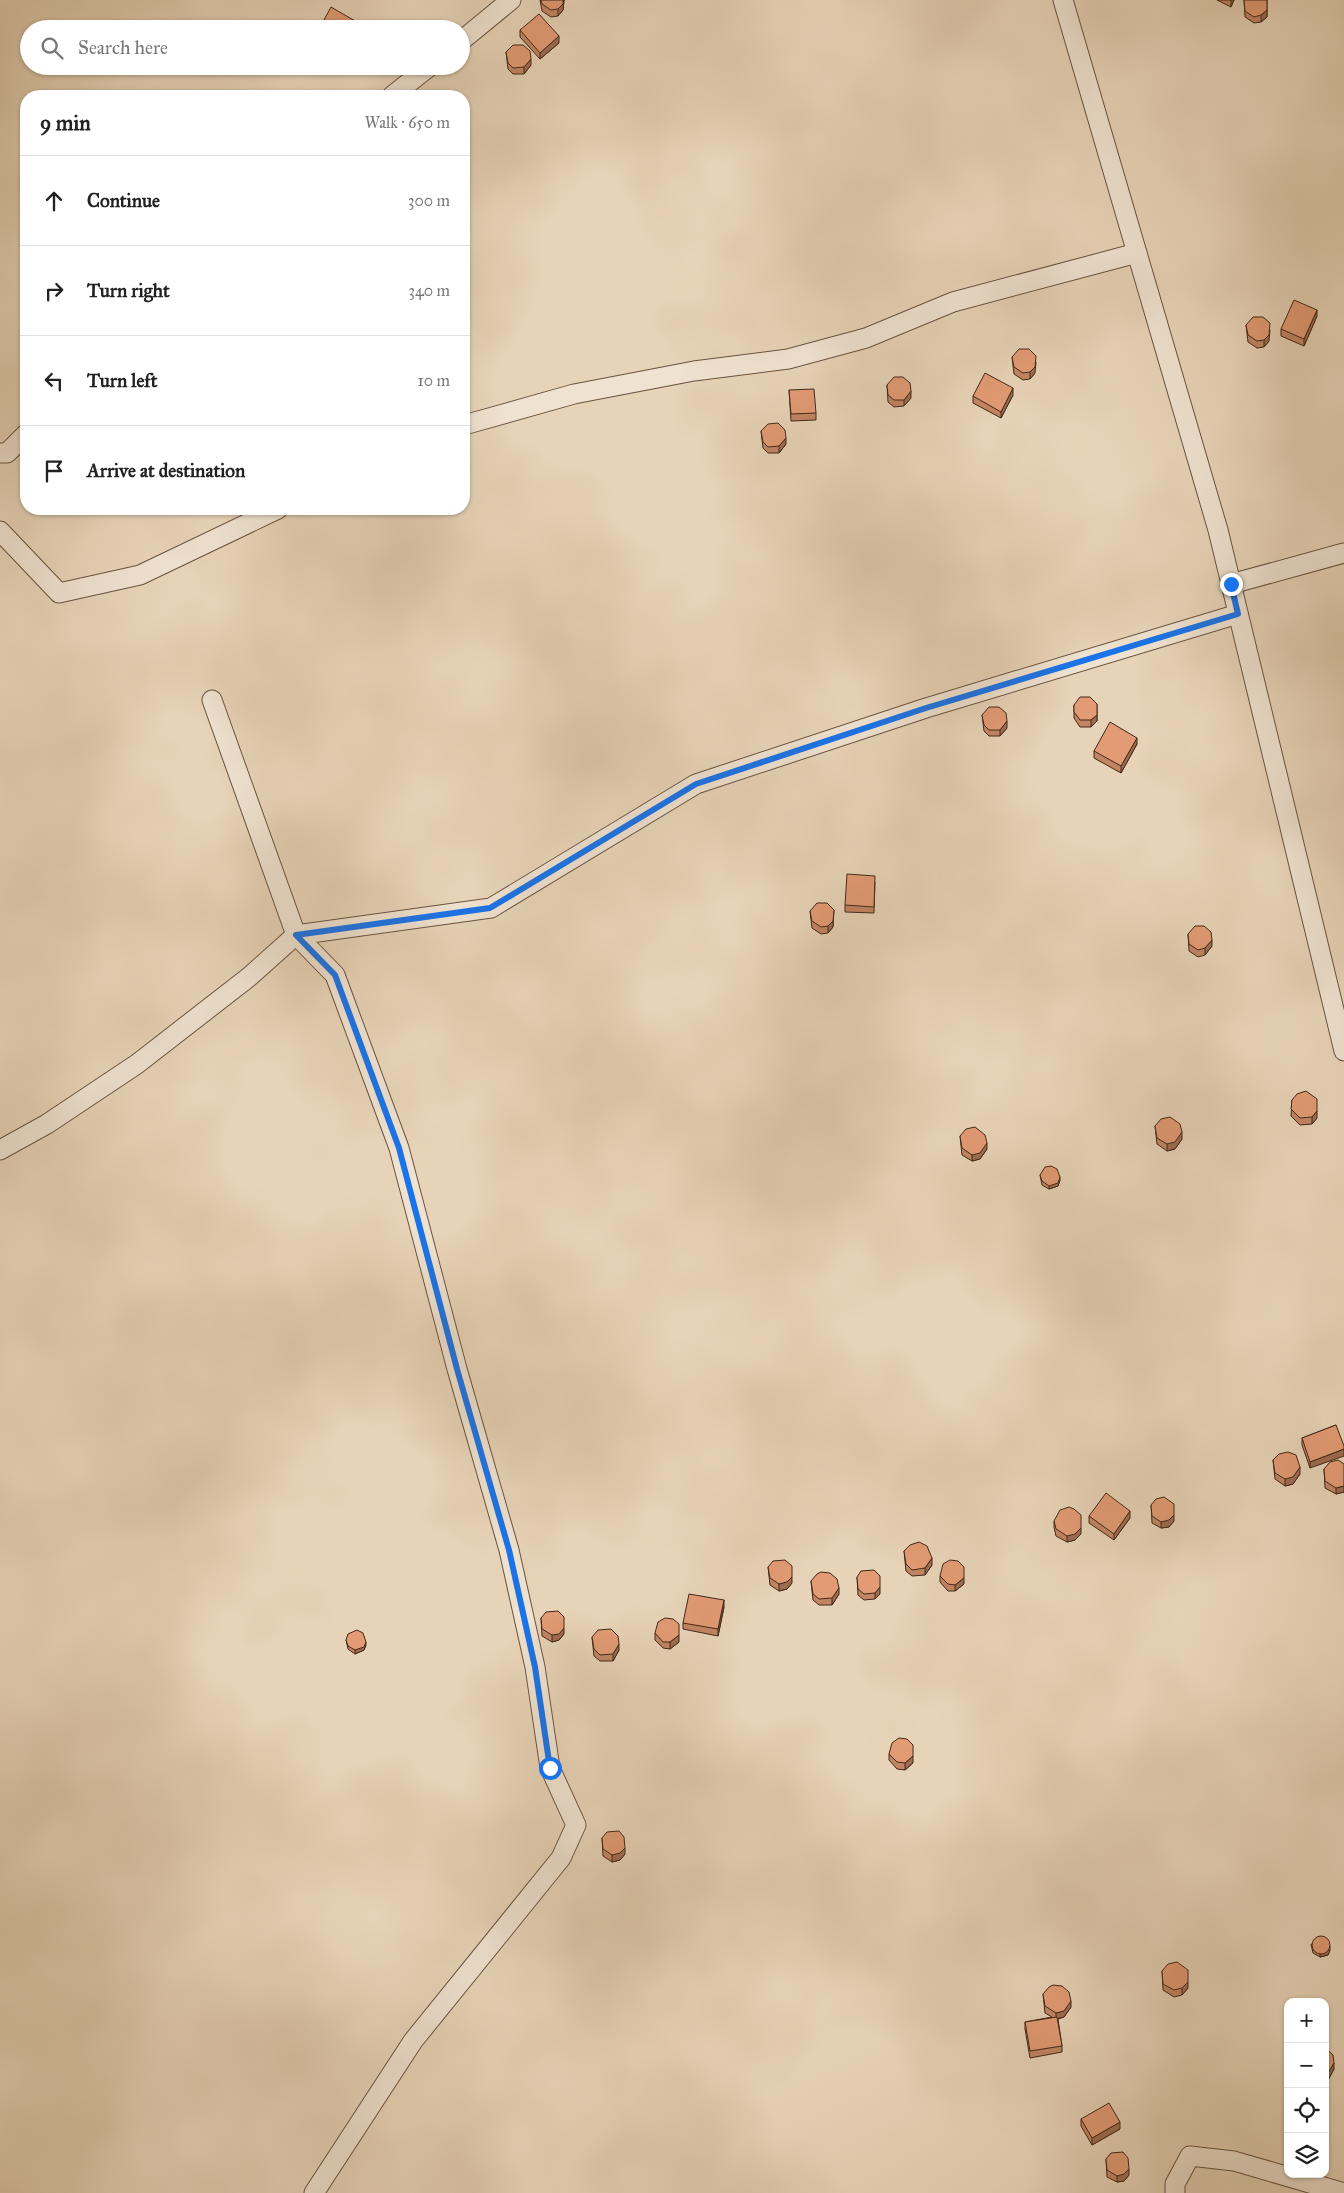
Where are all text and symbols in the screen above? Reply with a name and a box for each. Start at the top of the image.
search box [20,20,470,75]
icon: search [38,34,66,62]
text: Search here [78,36,168,59]
text: 9 min [40,110,91,136]
text: Walk · 650 m [365,113,450,132]
icon: ahead [40,187,68,215]
text: Continue [87,189,160,212]
text: 300 m [408,191,450,210]
icon: right [40,277,68,305]
text: Turn right [87,279,170,302]
text: 340 m [408,281,450,300]
icon: left [40,367,68,395]
text: Turn left [87,369,157,392]
text: 10 m [418,371,450,390]
icon: arrive [40,457,68,485]
text: Arrive at destination [87,459,245,482]
route end [1220,573,1243,596]
route start [539,1757,562,1780]
map controls [1284,1998,1329,2178]
button: + [1284,1998,1329,2043]
button: − [1284,2043,1329,2088]
button: locate [1284,2088,1329,2133]
button: layers [1284,2133,1329,2178]

